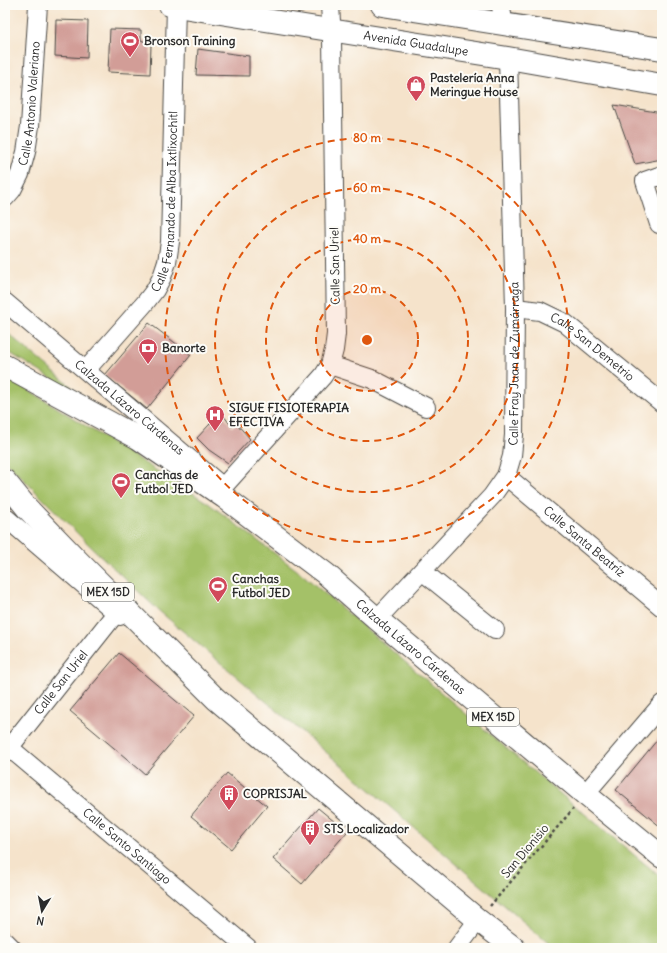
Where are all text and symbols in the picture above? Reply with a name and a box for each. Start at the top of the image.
street label: Avenida Guadalupe [363,27,469,59]
sports icon: Bronson Training [119,30,141,58]
place label: Bronson Training [144,33,236,49]
street label: Calle Antonio Valeriano [15,40,43,167]
place label: Pastelería Anna Meringue House [430,70,518,100]
shop icon: Pastelería Anna Meringue House [405,74,427,102]
street label: Calle Fernando de Alba Ixtlixochitl [147,111,180,294]
text: 80 m [353,130,382,145]
text: 60 m [353,180,382,195]
street label: Calle San Uriel [326,227,343,305]
text: 40 m [353,231,382,246]
text: 20 m [353,281,381,296]
street label: Calle Fray Juan de Zumárraga [505,281,522,446]
street label: Calle San Demetrio [548,309,638,384]
centre of rings [360,333,374,347]
bank icon: Banorte [137,337,159,365]
place label: Banorte [162,340,206,355]
street label: Calzada Lázaro Cárdenas [72,356,187,458]
place label: SIGUE FISIOTERAPIA EFECTIVA [229,400,349,429]
hospital icon: SIGUE FISIOTERAPIA EFECTIVA [204,404,226,432]
place label: Canchas de Futbol JED [135,467,199,496]
sports icon: Canchas de Futbol JED [110,471,132,499]
street label: Calle Santa Beatríz [540,503,629,580]
place label: Canchas Futbol JED [232,571,291,600]
sports icon: Canchas Futbol JED [207,575,229,603]
road number: MEX 15D [82,583,134,601]
street label: Calzada Lázaro Cárdenas [353,596,469,697]
street label: Calle San Uriel [31,647,91,717]
road number: MEX 15D [467,708,519,726]
building icon: COPRISJAL [218,783,240,811]
place label: COPRISJAL [243,786,308,801]
street label: Calle Santo Santiago [80,804,175,887]
building icon: STS Localizador [299,818,321,846]
street label: San Dionisio [498,820,552,881]
place label: STS Localizador [324,821,409,836]
north arrow [22,891,62,931]
text: N [35,913,45,928]

